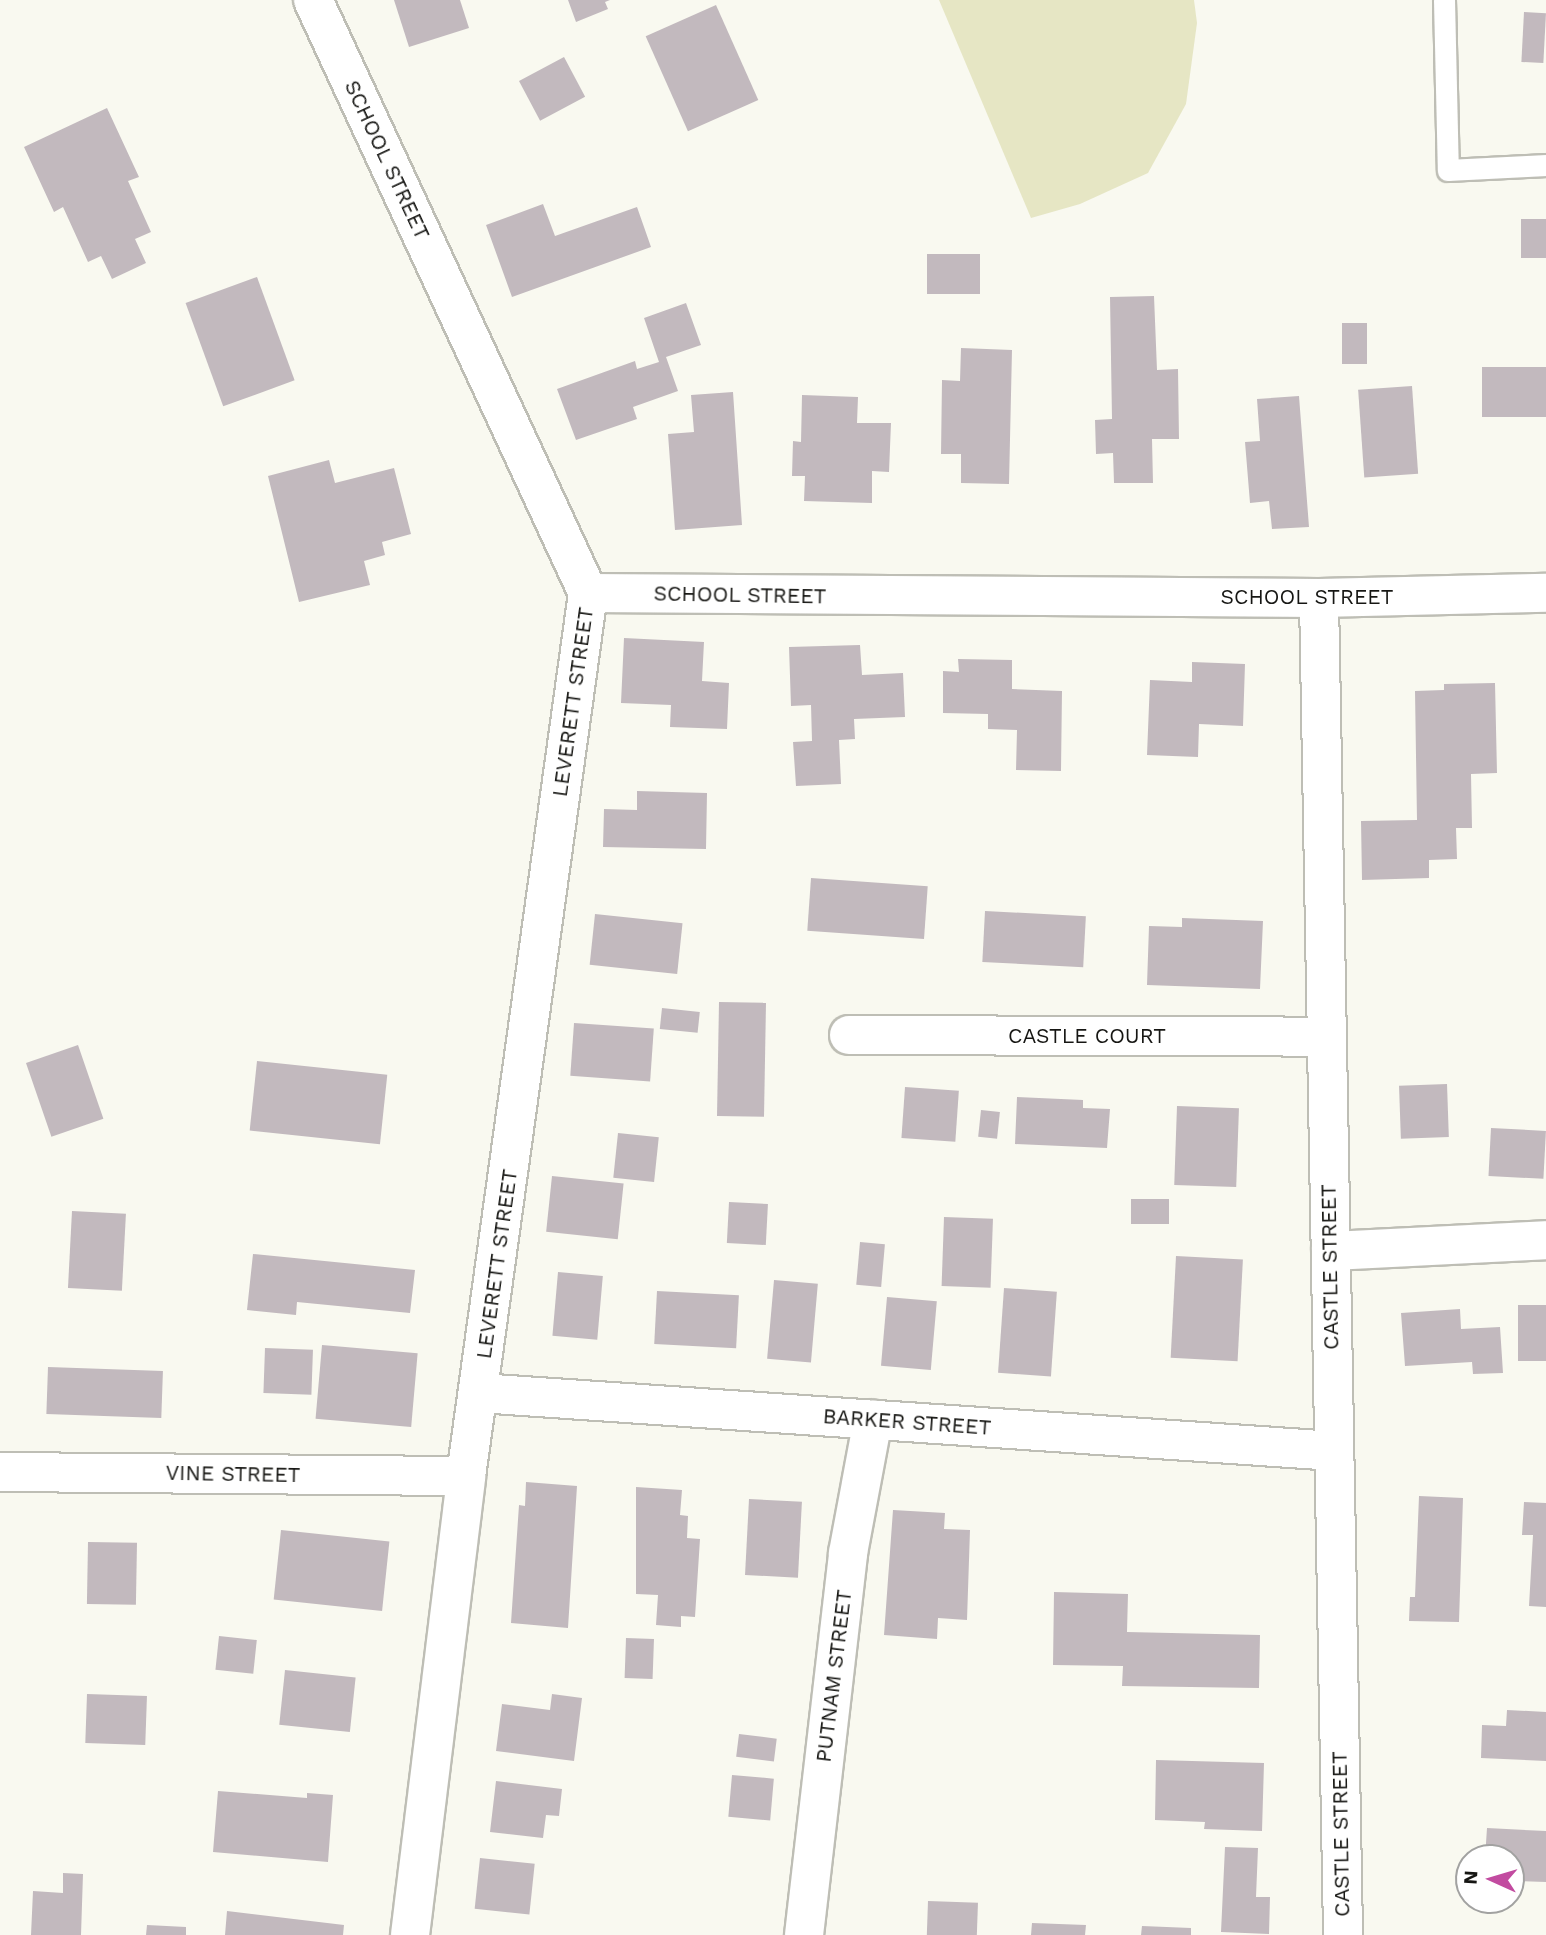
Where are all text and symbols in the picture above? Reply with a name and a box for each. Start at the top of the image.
street label: SCHOOL STREET [339,76,435,244]
street label: SCHOOL STREET [653,581,827,609]
street label: SCHOOL STREET [1220,584,1394,610]
street label: LEVERETT STREET [547,605,599,799]
street label: CASTLE COURT [1008,1023,1166,1049]
street label: LEVERETT STREET [471,1167,523,1361]
street label: CASTLE STREET [1316,1184,1344,1350]
street label: BARKER STREET [822,1404,992,1440]
street label: VINE STREET [165,1460,301,1488]
street label: PUTNAM STREET [811,1588,857,1764]
street label: CASTLE STREET [1327,1751,1355,1917]
north arrow [1455,1844,1525,1914]
text: N [1459,1870,1483,1885]

